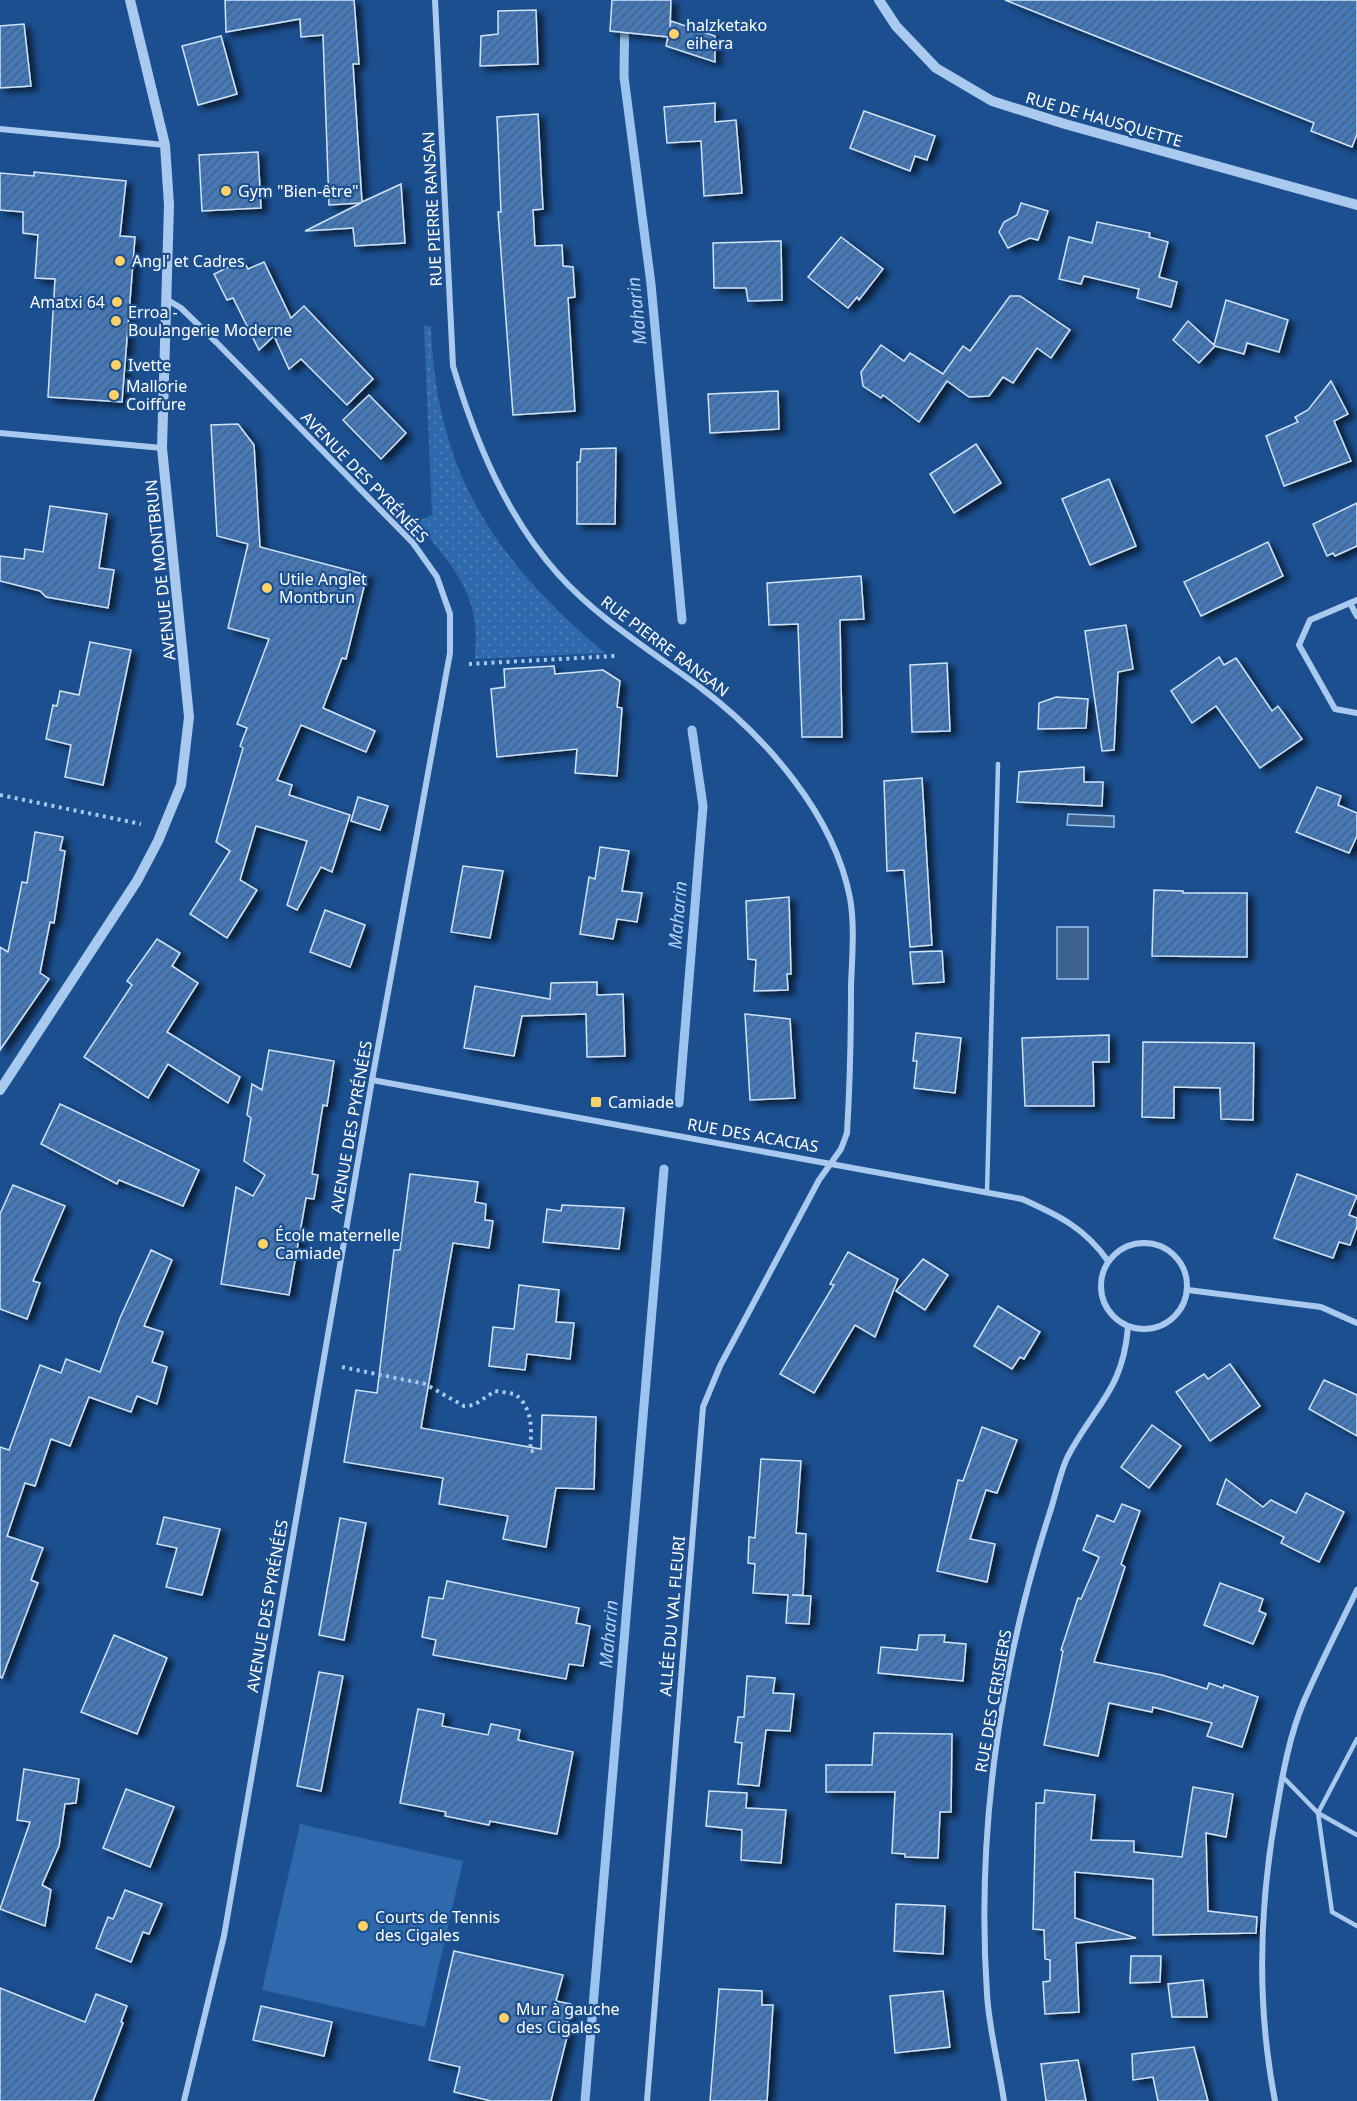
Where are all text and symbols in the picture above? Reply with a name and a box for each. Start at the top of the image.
place label: halzketako eihera [686,14,767,54]
marker: halzketako eihera [667,27,681,41]
street label: RUE DE HAUSQUETTE [1023,86,1185,152]
street label: RUE PIERRE RANSAN [417,131,447,287]
place label: Gym "Bien-être" [238,180,359,202]
marker: Gym "Bien-être" [219,184,233,198]
place label: Angl' et Cadres [132,250,245,272]
marker: Angl' et Cadres [113,254,127,268]
water label: Maharin [620,276,652,346]
place label: Amatxi 64 [30,291,105,313]
marker: Amatxi 64 [110,295,124,309]
place label: Erroa - Boulangerie Moderne [128,301,292,341]
marker: Erroa - Boulangerie Moderne [109,314,123,328]
place label: Ivette [128,354,171,376]
marker: Ivette [109,358,123,372]
place label: Mallorie Coiffure [126,375,187,415]
marker: Mallorie Coiffure [107,388,121,402]
street label: AVENUE DES PYRÉNÉES [296,406,434,548]
street label: AVENUE DE MONTBRUN [140,478,180,662]
place label: Utile Anglet Montbrun [279,568,367,608]
marker: Utile Anglet Montbrun [260,581,274,595]
street label: RUE PIERRE RANSAN [596,591,734,701]
water label: Maharin [662,880,692,950]
street label: AVENUE DES PYRÉNÉES [325,1039,377,1215]
place label: Camiade [608,1091,674,1113]
marker: Camiade [589,1095,603,1109]
street label: RUE DES ACACIAS [686,1113,820,1157]
place label: École maternelle Camiade [275,1224,400,1264]
marker: École maternelle Camiade [256,1237,270,1251]
street label: AVENUE DES PYRÉNÉES [241,1518,293,1694]
street label: ALLÉE DU VAL FLEURI [654,1535,690,1697]
water label: Maharin [593,1599,623,1669]
street label: RUE DES CERISIERS [970,1628,1016,1774]
place label: Courts de Tennis des Cigales [375,1906,500,1946]
marker: Courts de Tennis des Cigales [356,1919,370,1933]
place label: Mur à gauche des Cigales [516,1998,620,2038]
marker: Mur à gauche des Cigales [497,2011,511,2025]

